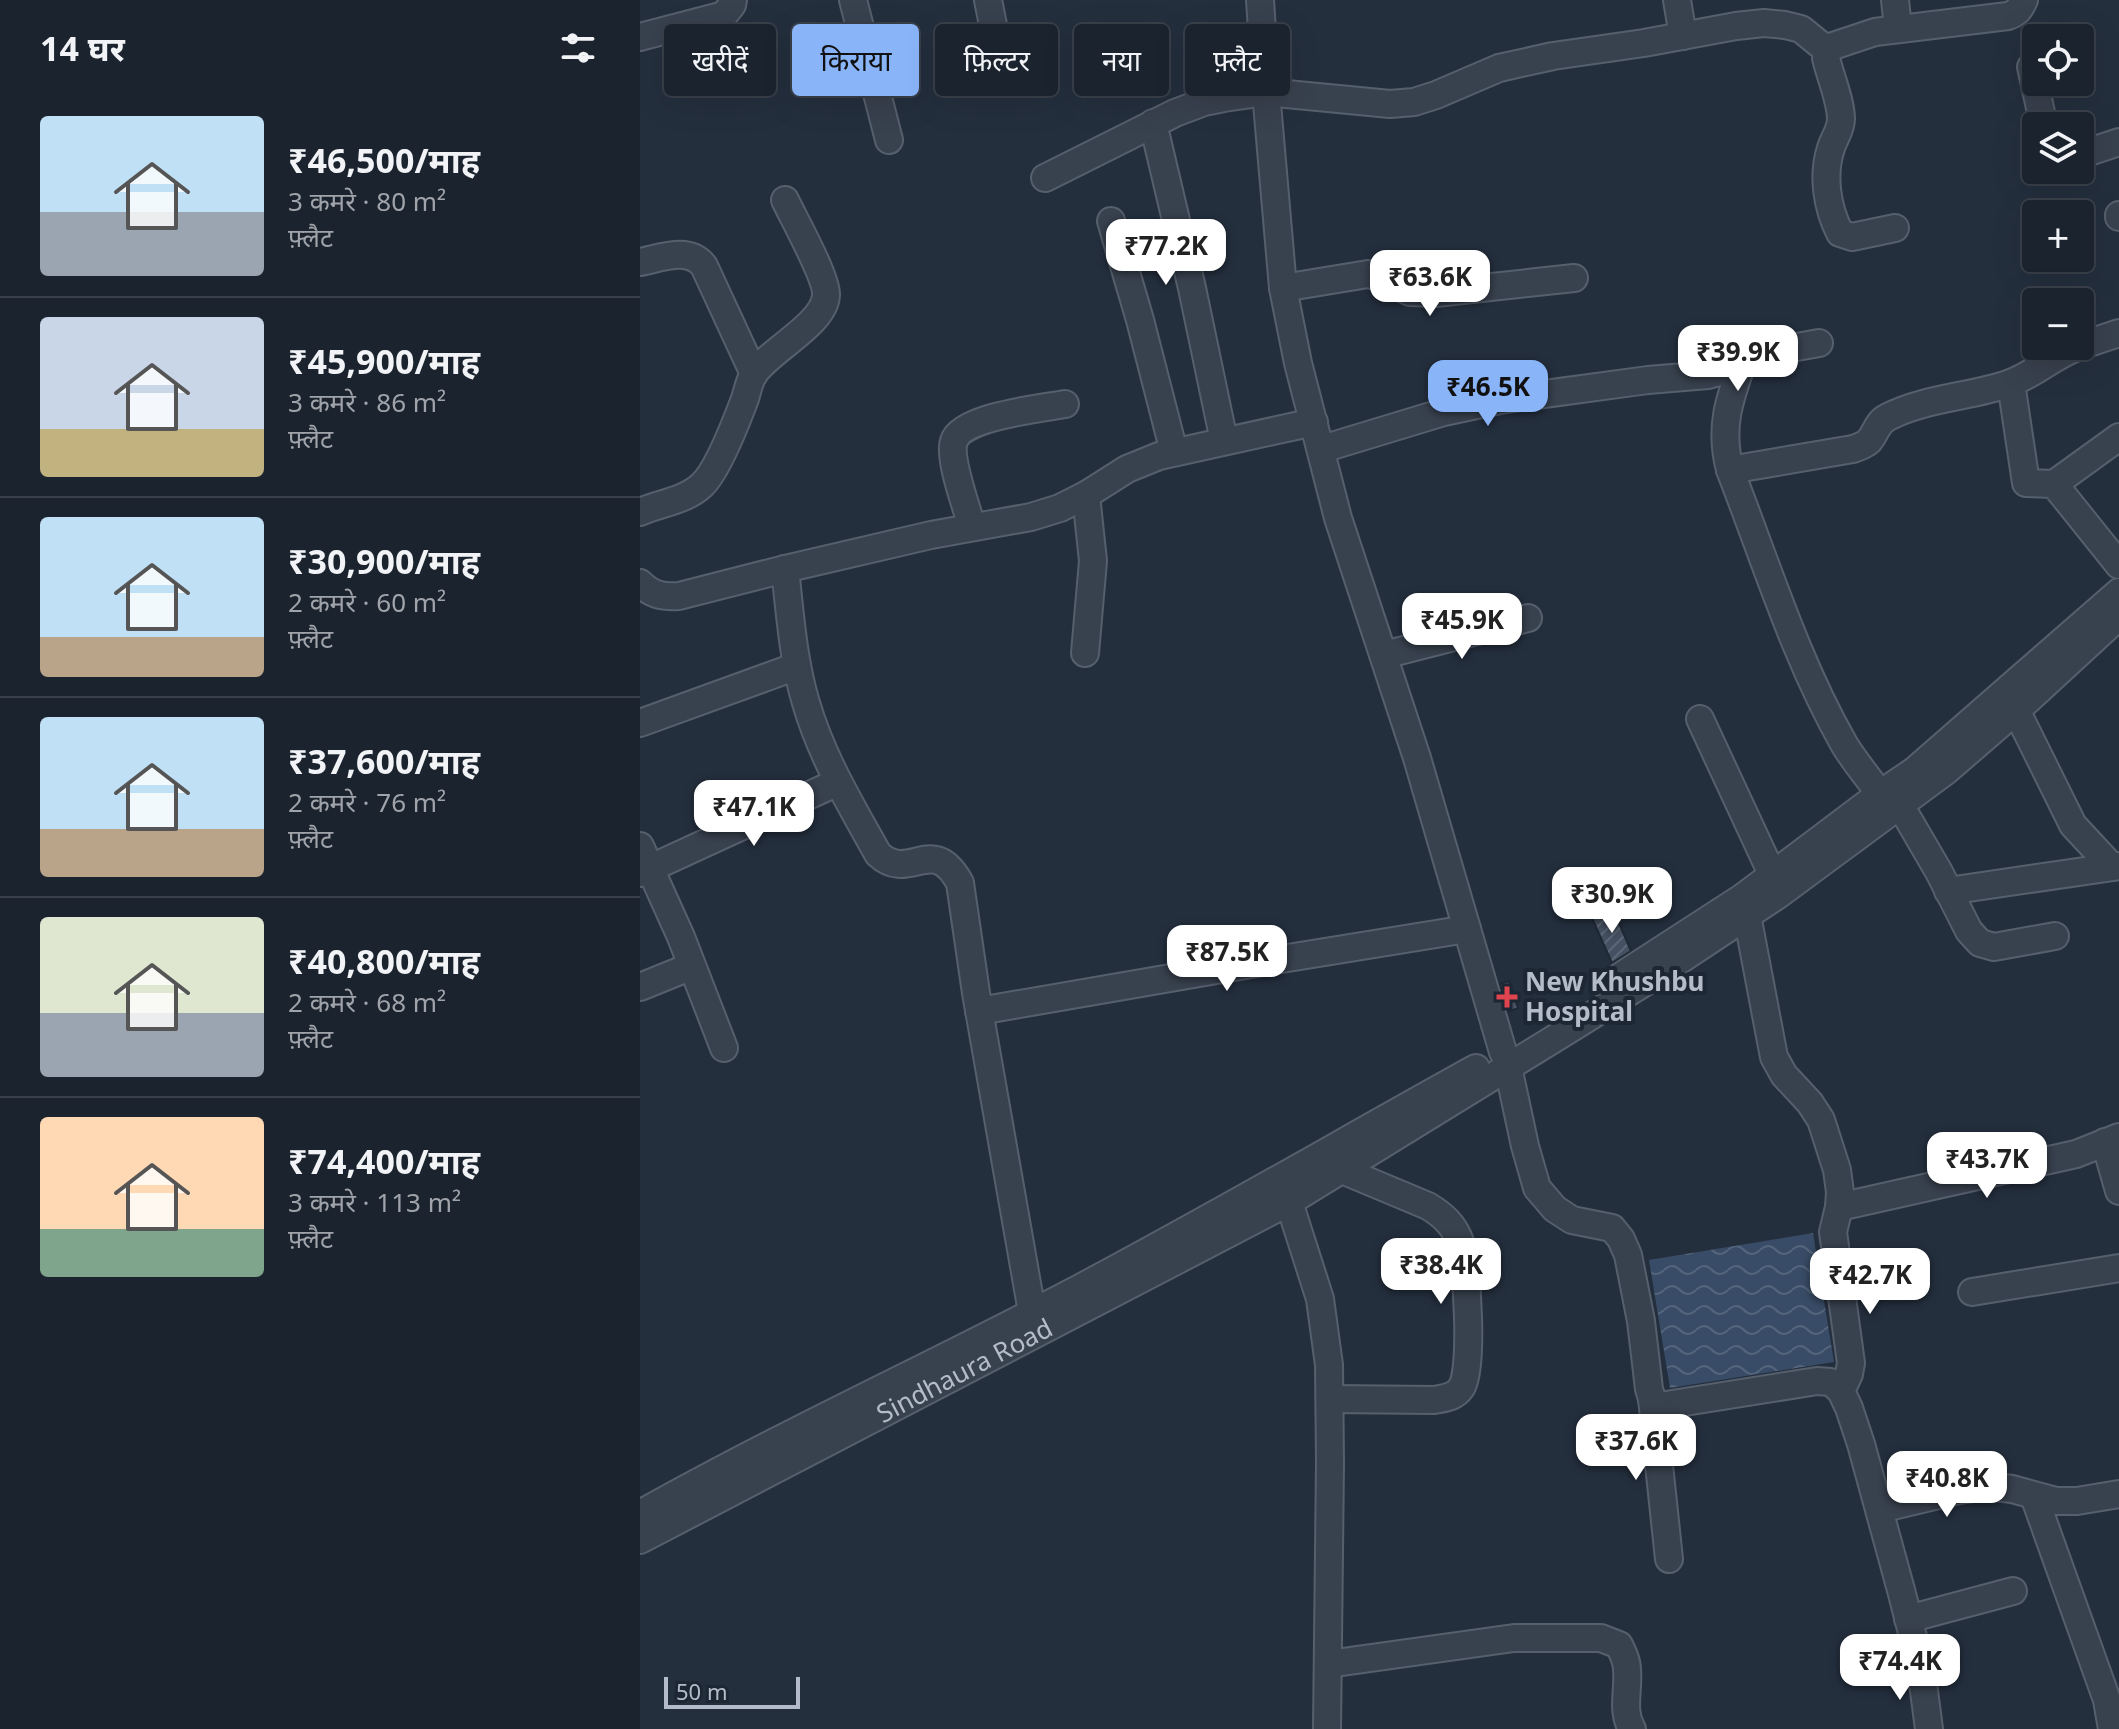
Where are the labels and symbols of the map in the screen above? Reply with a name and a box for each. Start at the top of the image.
pin: ₹77.2K [1101,219,1231,287]
pin: ₹63.6K [1365,250,1495,318]
pin: ₹39.9K [1673,325,1803,393]
pin: ₹46.5K [1423,360,1553,428]
pin: ₹45.9K [1397,593,1527,661]
pin: ₹47.1K [689,780,819,848]
pin: ₹30.9K [1547,867,1677,935]
pin: ₹87.5K [1162,925,1292,993]
place label: New Khushbu Hospital [1525,963,1705,1029]
marker: New Khushbu Hospital [1496,986,1518,1008]
pin: ₹43.7K [1922,1132,2052,1200]
pin: ₹38.4K [1376,1238,1506,1306]
pin: ₹42.7K [1805,1248,1935,1316]
street label: Sindhaura Road [870,1309,1058,1431]
pin: ₹37.6K [1571,1414,1701,1482]
pin: ₹40.8K [1882,1451,2012,1519]
pin: ₹74.4K [1835,1634,1965,1702]
scale bar [664,1673,800,1709]

